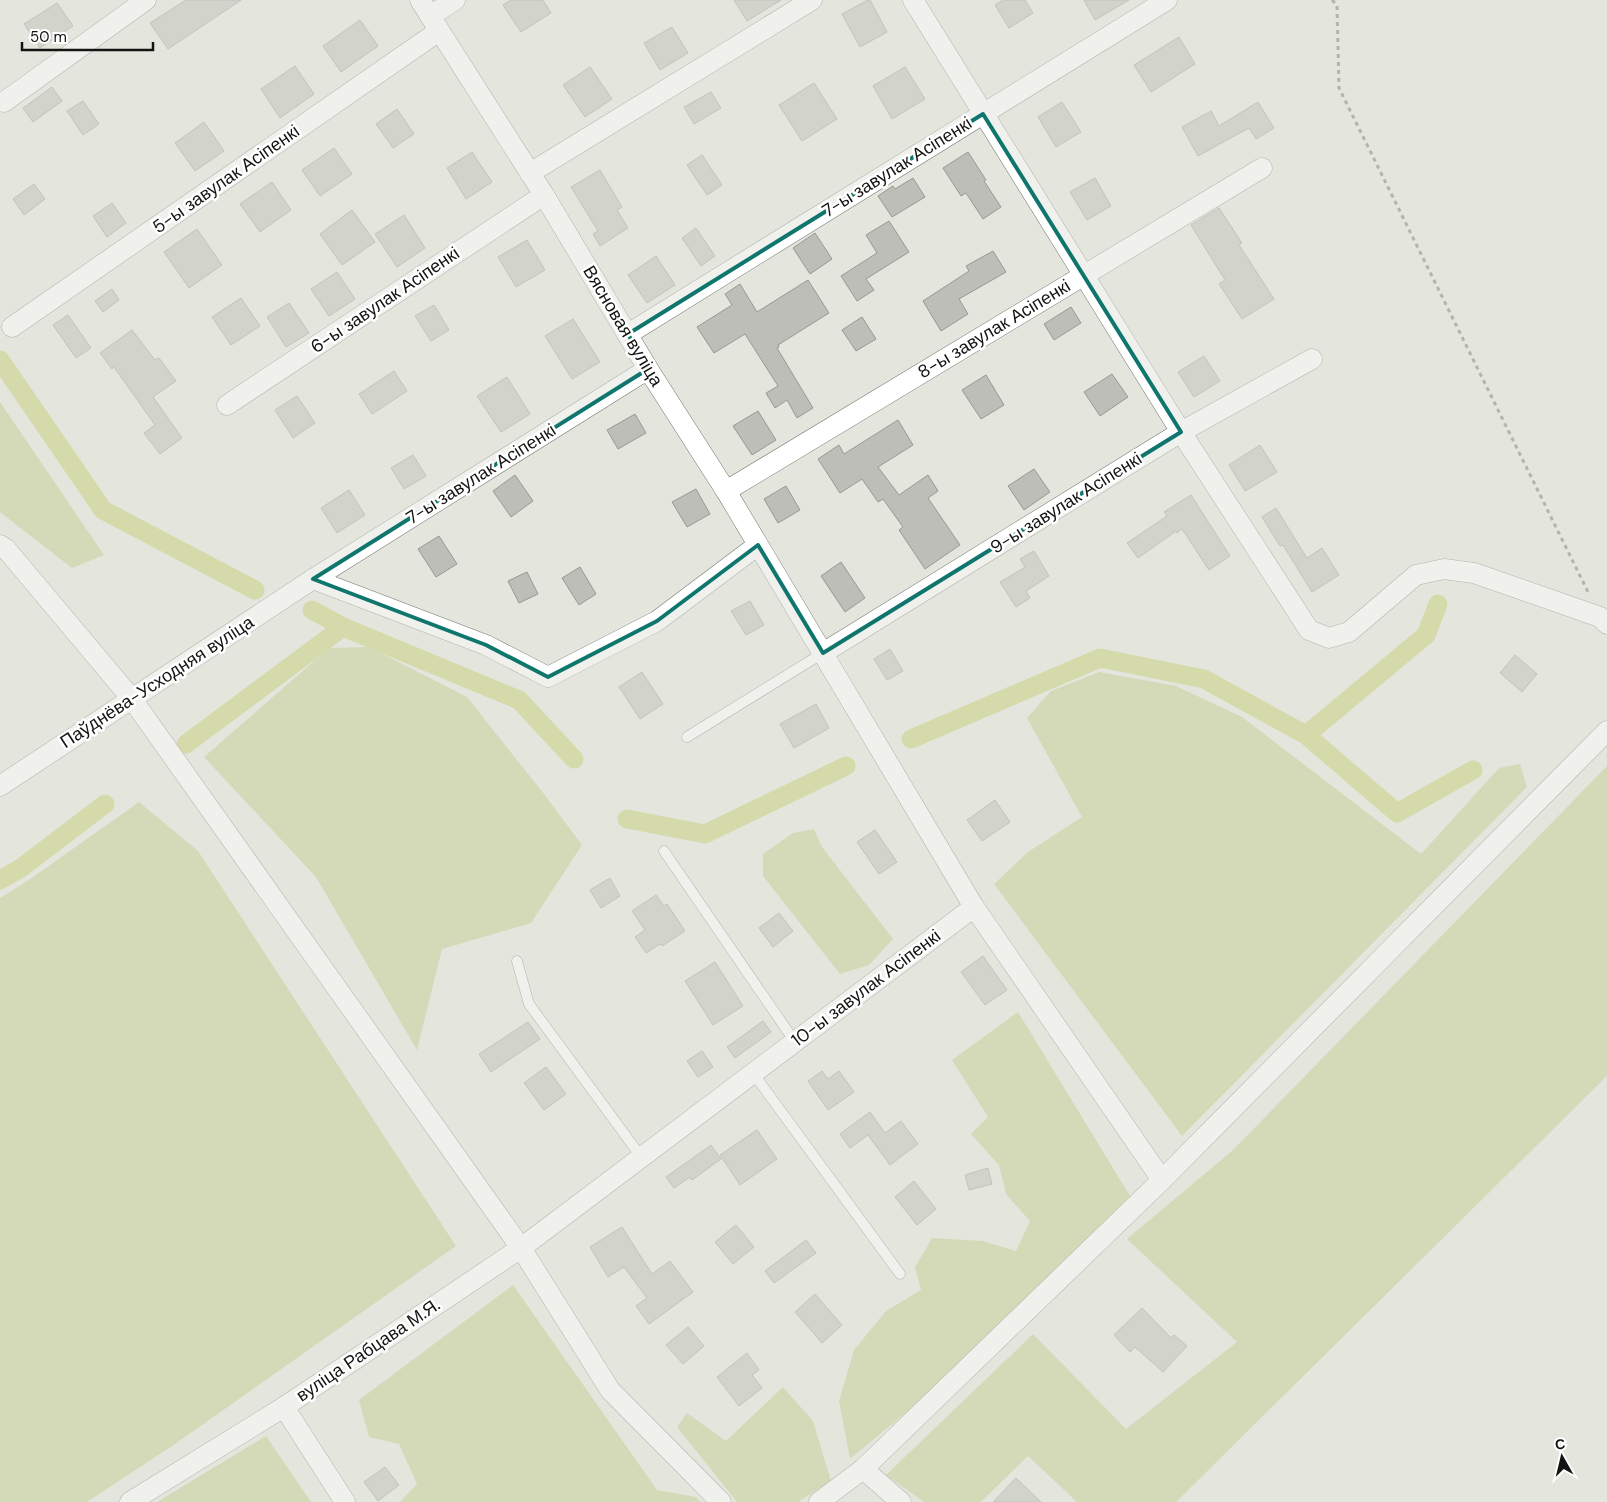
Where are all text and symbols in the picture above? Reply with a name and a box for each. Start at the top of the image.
scale bar [22,20,154,52]
text: 50 m [30,27,67,47]
street label: 7-ы завулак Асіпенкі [818,111,976,223]
street label: 5-ы завулак Асіпенкі [148,119,304,239]
street label: 6-ы завулак Асіпенкі [306,241,464,359]
street label: Вясновая вуліца [577,261,669,392]
street label: 8-ы завулак Асіпенкі [913,274,1075,384]
street label: 7-ы завулак Асіпенкі [402,418,560,530]
street label: 9-ы завулак Асіпенкі [986,447,1146,559]
street label: Паўднёва-Усходняя вуліца [55,610,259,754]
street label: 10-ы завулак Асіпенкі [786,924,946,1052]
street label: вуліца Рабцава М.Я. [291,1293,445,1407]
north arrow [1537,1432,1587,1482]
text: С [1554,1435,1566,1454]

